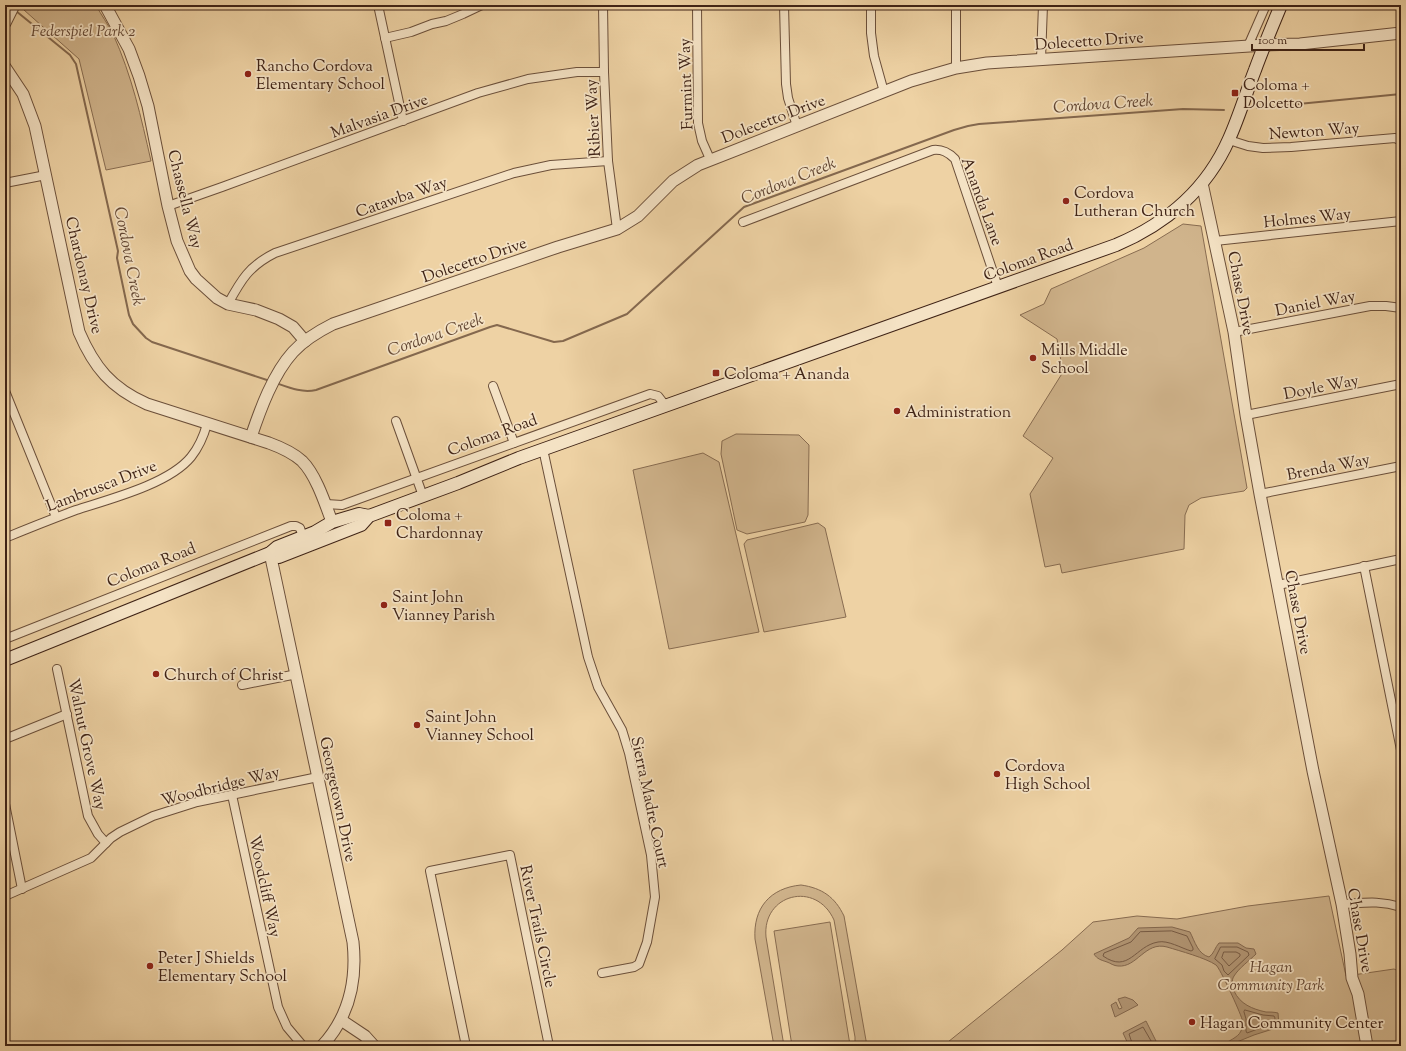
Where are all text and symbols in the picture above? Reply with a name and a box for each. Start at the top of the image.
park label: Federspiel Park 2 [31,21,135,44]
scale bar [1252,26,1364,52]
street label: Dolecetto Drive [1034,27,1144,58]
text: 100 m [1258,32,1287,50]
street label: Furmint Way [674,38,701,130]
place label: Rancho Cordova Elementary School [256,56,386,97]
marker: Rancho Cordova Elementary School [243,69,253,79]
place label: Coloma + Dolcetto [1243,75,1310,116]
street label: Ribier Way [581,78,608,157]
marker: Coloma + Dolcetto [1230,88,1240,98]
street label: Malvasia Drive [328,89,432,146]
street label: Dolecetto Drive [719,90,829,151]
water label: Cordova Creek [1052,90,1154,120]
street label: Newton Way [1268,118,1360,147]
street label: Chassella Way [160,148,207,252]
water label: Cordova Creek [738,152,840,212]
street label: Ananda Lane [954,154,1007,249]
street label: Catawba Way [353,172,451,225]
place label: Cordova Lutheran Church [1074,183,1196,224]
marker: Cordova Lutheran Church [1061,196,1071,206]
street label: Holmes Way [1262,203,1352,236]
water label: Cordova Creek [107,205,149,308]
street label: Chardonay Drive [58,215,107,336]
street label: Dolecetto Drive [419,233,530,290]
street label: Coloma Road [981,234,1077,288]
street label: Chase Drive [1220,249,1259,338]
street label: Daniel Way [1273,285,1358,323]
water label: Cordova Creek [384,308,487,364]
place label: Mills Middle School [1041,340,1128,381]
marker: Mills Middle School [1028,353,1038,363]
place label: Coloma + Ananda [724,364,850,387]
marker: Coloma + Ananda [711,368,721,378]
street label: Doyle Way [1282,370,1361,407]
place label: Administration [905,402,1012,425]
marker: Administration [892,406,902,416]
street label: Coloma Road [445,409,541,463]
street label: Brenda Way [1285,449,1372,488]
street label: Lambrusca Drive [43,456,161,519]
place label: Coloma + Chardonnay [396,505,483,546]
marker: Coloma + Chardonnay [383,518,393,528]
street label: Coloma Road [104,538,200,595]
street label: Chase Drive [1277,568,1316,657]
place label: Saint John Vianney Parish [392,587,496,628]
marker: Saint John Vianney Parish [379,600,389,610]
place label: Church of Christ [164,665,284,688]
marker: Church of Christ [151,669,161,679]
street label: Walnut Grove Way [60,677,111,813]
place label: Saint John Vianney School [425,707,535,748]
marker: Saint John Vianney School [412,720,422,730]
street label: Georgetown Drive [312,735,361,864]
street label: Sierra Madre Court [623,735,674,871]
place label: Cordova High School [1005,756,1091,797]
street label: Woodbridge Way [159,762,282,813]
marker: Cordova High School [992,769,1002,779]
street label: Woodcliff Way [242,833,286,940]
street label: River Trails Circle [512,863,561,990]
street label: Chase Drive [1340,886,1377,974]
place label: Peter J Shields Elementary School [158,948,288,989]
park label: Hagan Community Park [1218,957,1325,998]
marker: Peter J Shields Elementary School [145,961,155,971]
place label: Hagan Community Center [1200,1013,1383,1036]
marker: Hagan Community Center [1187,1017,1197,1027]

